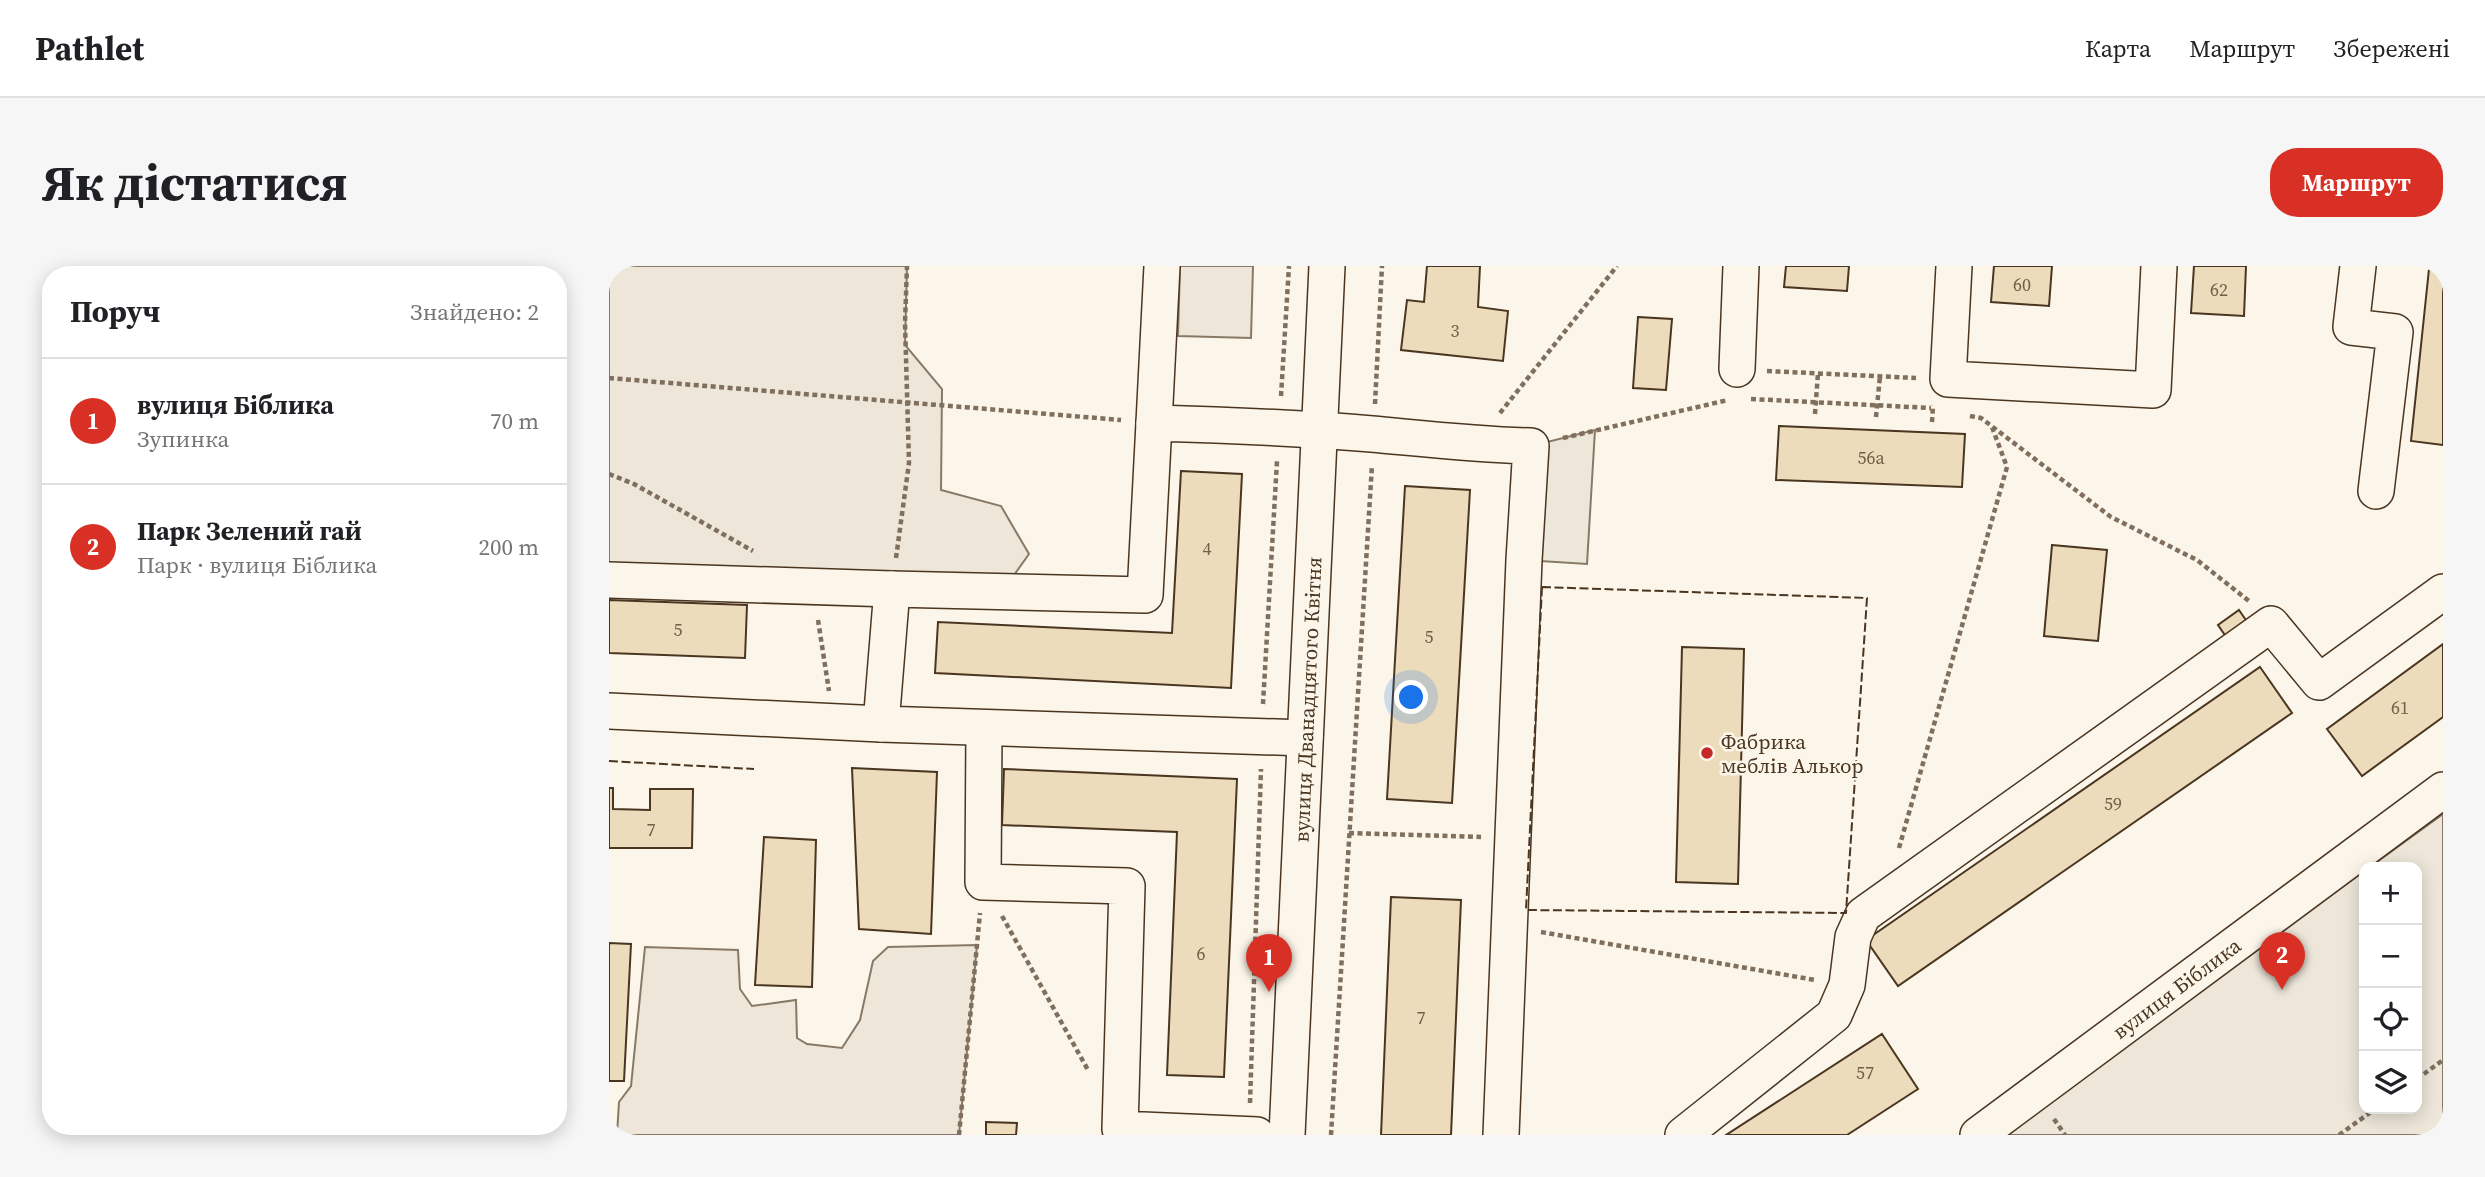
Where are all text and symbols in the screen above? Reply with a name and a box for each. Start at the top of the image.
text: Pathlet [35,26,144,71]
text: Карта [2085,32,2151,65]
text: Маршрут [2189,32,2295,65]
text: Збережені [2333,32,2450,65]
button: Маршрут [2270,148,2443,217]
text: Як дістатися [42,149,348,216]
house number: 60 [2013,272,2031,297]
house number: 62 [2210,277,2228,302]
text: Поруч [70,291,160,332]
text: Знайдено: 2 [410,296,539,328]
house number: 3 [1451,318,1460,343]
text: вулиця Біблика [137,387,334,423]
text: 1 [87,405,99,437]
text: 70 m [490,405,539,437]
text: Зупинка [137,423,229,455]
house number: 56а [1857,445,1885,470]
text: Парк Зелений гай [137,513,362,549]
text: 2 [87,531,99,563]
text: 200 m [478,531,539,563]
house number: 4 [1203,536,1212,561]
text: Парк · вулиця Біблика [137,549,377,581]
street label: вулиця Дванадцятого Квітня [1286,556,1328,843]
house number: 5 [674,617,683,642]
house number: 5 [1425,624,1434,649]
your location [1394,680,1428,714]
house number: 61 [2391,695,2409,720]
place label: Фабрика меблів Алькор [1721,727,1864,780]
marker: Фабрика меблів Алькор [1699,745,1715,761]
house number: 59 [2104,791,2122,816]
house number: 7 [647,817,656,842]
map controls [2359,862,2422,1114]
button: + [2359,862,2422,925]
button: − [2359,925,2422,988]
street label: вулиця Біблика [2106,930,2247,1045]
pin: 2 [2259,932,2305,990]
pin: 1 [1246,934,1292,992]
house number: 6 [1197,941,1206,966]
button: locate [2359,988,2422,1051]
house number: 7 [1417,1005,1426,1030]
button: layers [2359,1051,2422,1114]
house number: 57 [1856,1060,1874,1085]

